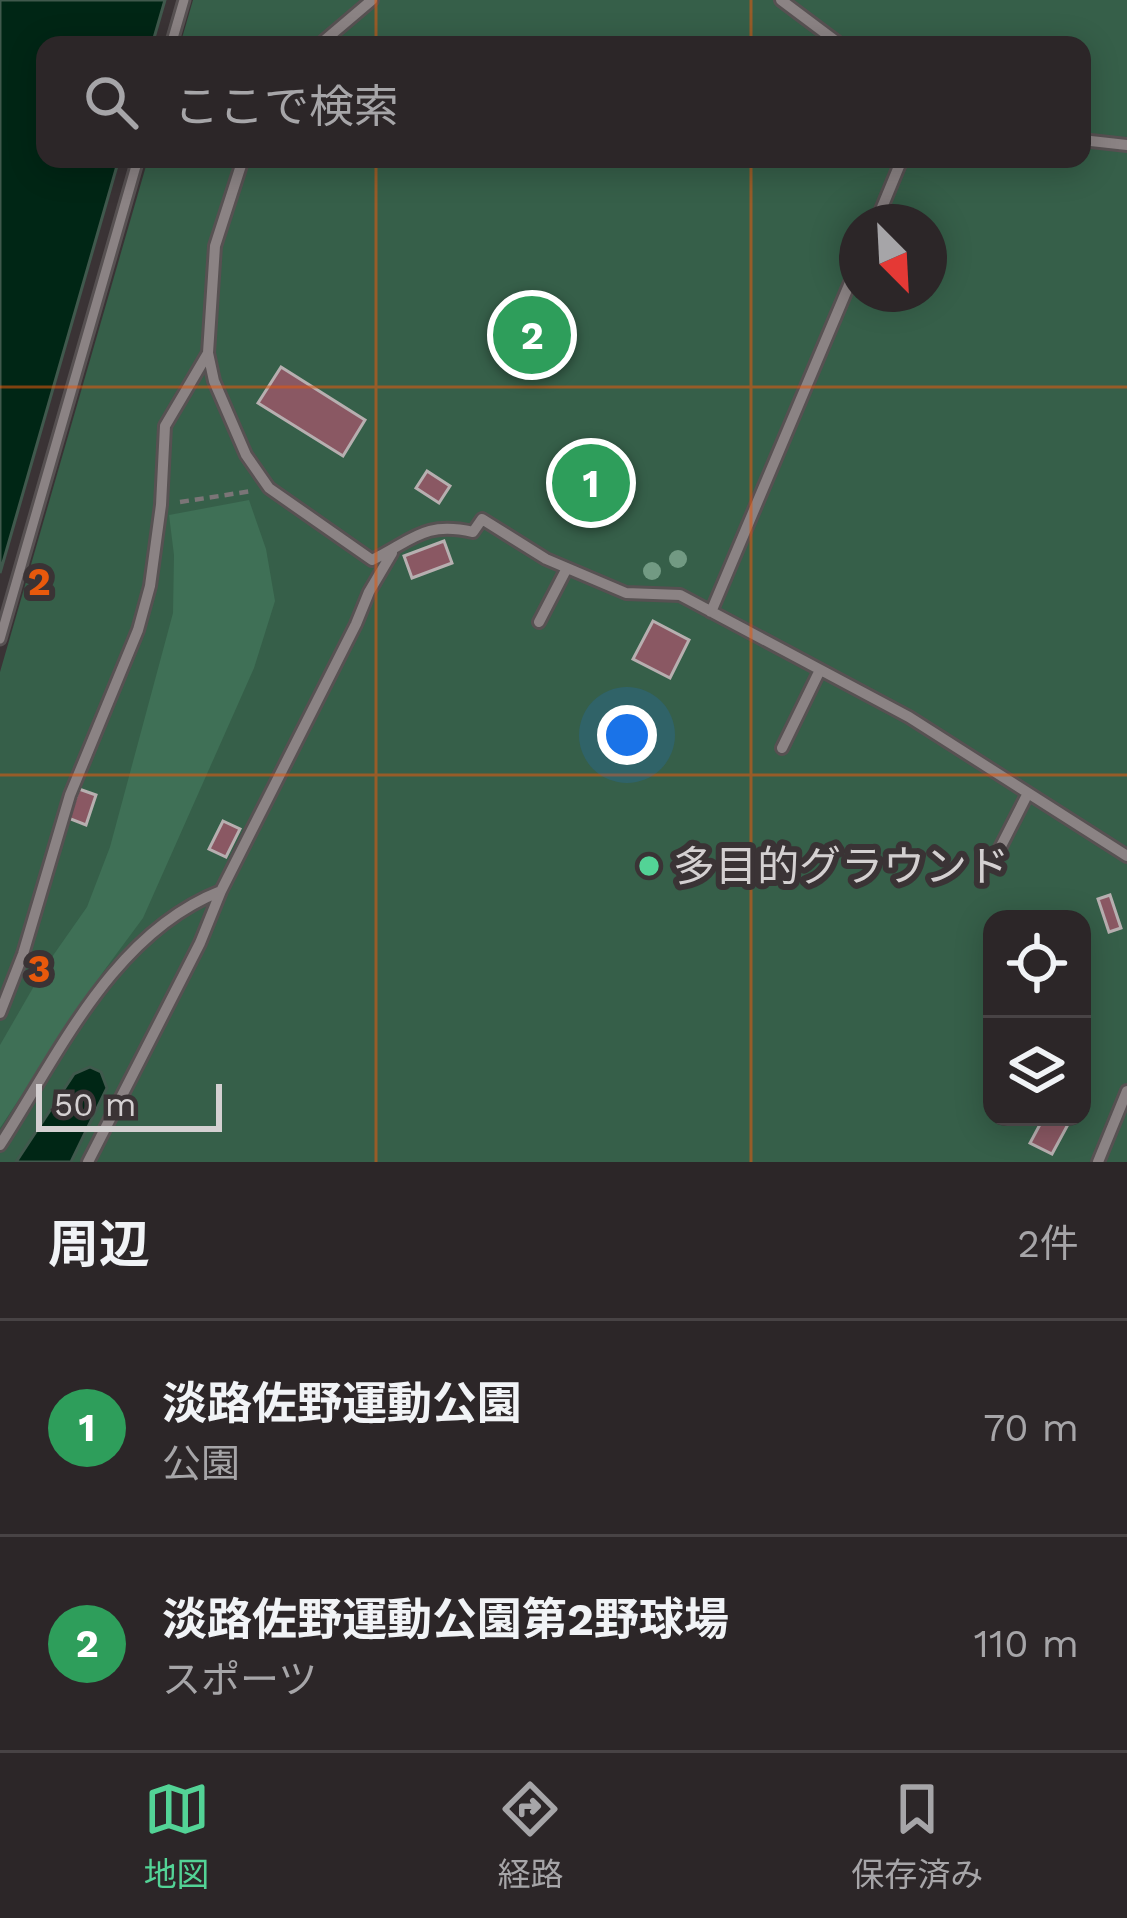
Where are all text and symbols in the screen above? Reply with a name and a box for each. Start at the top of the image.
search box [36,36,1091,168]
icon: search [78,69,144,135]
text: ここで検索 [174,80,399,133]
north arrow [839,204,947,312]
pin: 2 [493,290,571,380]
pin: 1 [552,438,630,528]
text: 2 [27,559,51,604]
your location [597,705,657,765]
place label: 多目的グラウンド [673,842,1009,891]
marker: 多目的グラウンド [636,853,662,879]
map controls [983,910,1091,1126]
button: locate [983,910,1091,1018]
text: 3 [27,946,51,991]
button: layers [983,1018,1091,1126]
scale bar [36,1078,222,1131]
text: 50 m [54,1085,136,1124]
text: 周辺 [48,1215,150,1274]
text: 2件 [1017,1221,1079,1266]
text: 淡路佐野運動公園 [162,1377,522,1430]
text: 1 [79,1405,95,1450]
text: 70 m [983,1405,1079,1450]
text: 公園 [162,1441,240,1486]
text: 淡路佐野運動公園第2野球場 [162,1593,729,1646]
text: 2 [75,1621,99,1666]
text: 110 m [974,1621,1079,1666]
text: スポーツ [162,1657,317,1702]
tab: 地図 [144,1776,210,1896]
tab: 経路 [497,1776,563,1896]
tab: 保存済み [851,1776,983,1896]

